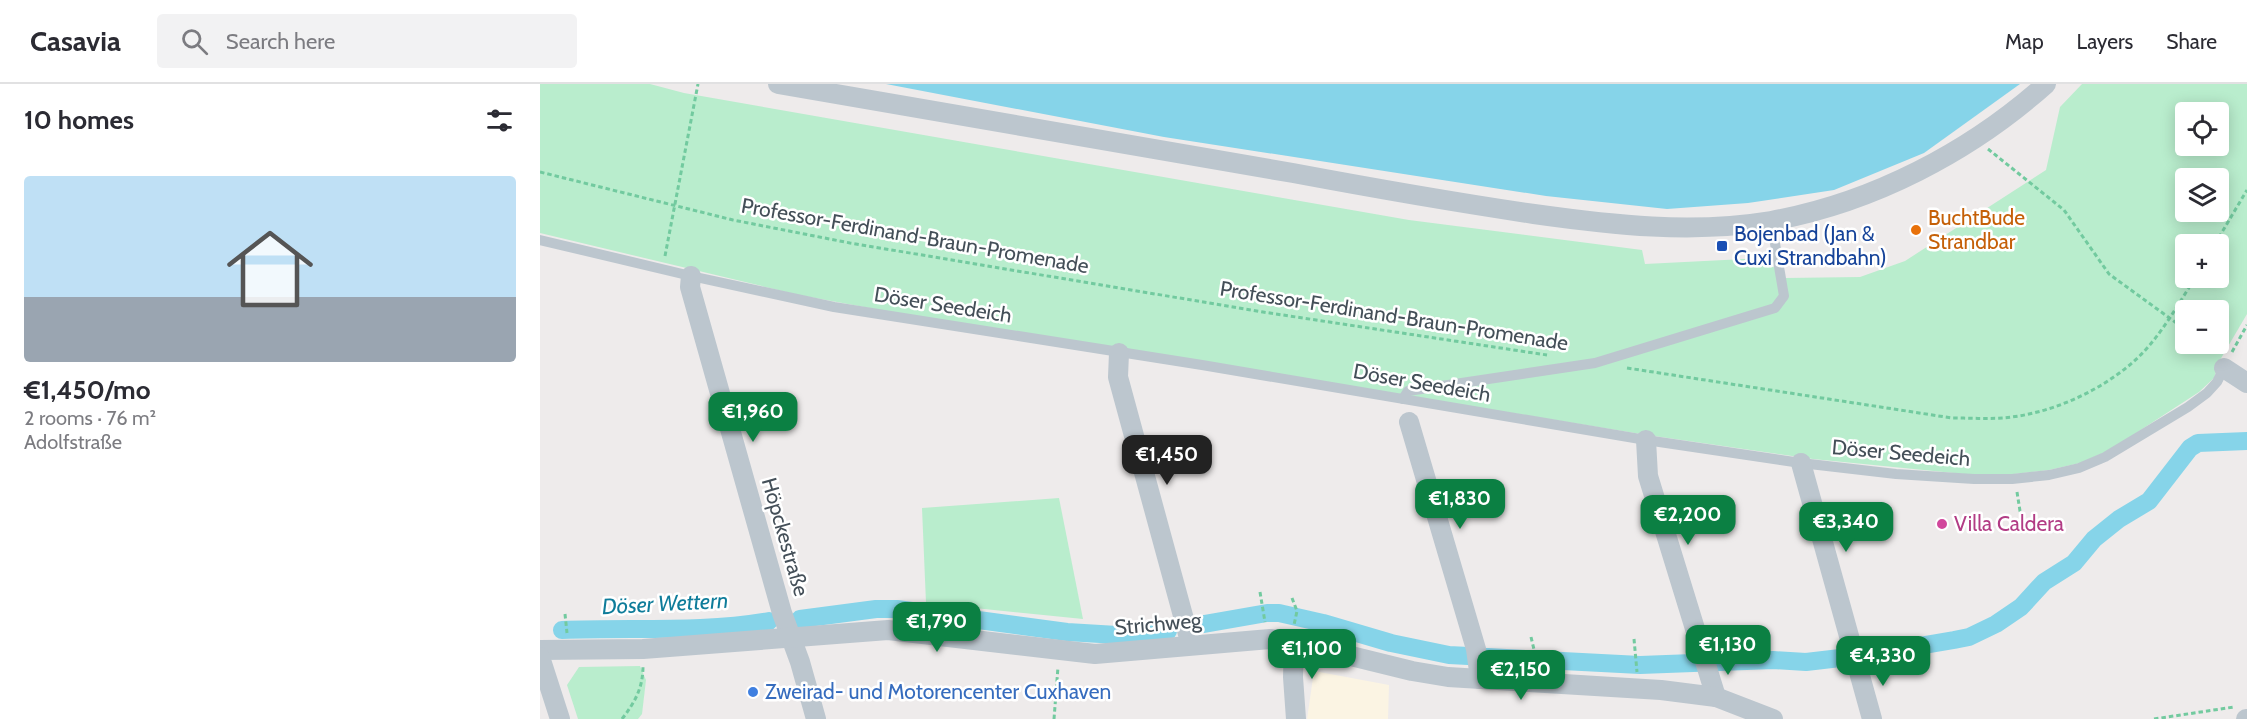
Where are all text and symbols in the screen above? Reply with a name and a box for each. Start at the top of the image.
search box [157,14,577,68]
text: Casavia [30,24,121,58]
icon: search [178,25,211,58]
text: Search here [226,28,335,55]
text: Map [2005,29,2044,54]
text: Layers [2077,29,2133,54]
text: Share [2166,29,2217,54]
map controls [2175,102,2229,354]
button: locate [2175,102,2229,156]
text: 10 homes [24,104,134,136]
icon: filters [483,104,516,137]
button: layers [2175,168,2229,222]
street label: Professor-Ferdinand-Braun-Promenade [739,193,1091,278]
place label: BuchtBude Strandbar [1928,205,2025,254]
icon: home [216,215,324,323]
place label: Bojenbad (Jan & Cuxi Strandbahn) [1734,221,1887,270]
marker: BuchtBude Strandbar [1909,223,1923,237]
button: + [2175,234,2229,288]
marker: Bojenbad (Jan & Cuxi Strandbahn) [1715,239,1729,253]
street label: Professor-Ferdinand-Braun-Promenade [1218,276,1570,355]
street label: Döser Seedeich [872,281,1014,328]
button: − [2175,300,2229,354]
street label: Döser Seedeich [1351,358,1493,407]
text: €1,450/mo [24,374,151,406]
pin: €1,960 [704,392,802,443]
text: €1,960 [722,399,784,423]
text: 2 rooms · 76 m² [24,406,156,430]
text: Adolfstraße [24,430,122,454]
street label: Döser Seedeich [1831,434,1971,471]
pin: €1,450 [1118,435,1216,486]
text: €1,450 [1136,442,1198,466]
street label: Höpckestraße [757,475,814,599]
pin: €1,830 [1411,479,1509,530]
text: €1,830 [1429,486,1491,510]
pin: €2,200 [1639,495,1737,546]
text: €2,200 [1655,502,1721,526]
pin: €3,340 [1797,502,1895,553]
text: €3,340 [1813,509,1879,533]
place label: Villa Caldera [1954,511,2064,536]
marker: Villa Caldera [1935,517,1949,531]
water label: Döser Wettern [601,587,729,620]
pin: €1,790 [888,602,986,653]
street label: Strichweg [1113,607,1203,640]
text: €1,790 [907,609,967,633]
pin: €1,130 [1679,625,1777,676]
pin: €1,100 [1263,629,1361,680]
text: €1,130 [1700,632,1756,656]
text: €1,100 [1282,636,1342,660]
pin: €4,330 [1834,636,1932,687]
text: €4,330 [1850,643,1916,667]
pin: €2,150 [1472,650,1570,701]
text: €2,150 [1491,657,1551,681]
place label: Zweirad- und Motorencenter Cuxhaven [765,679,1111,704]
marker: Zweirad- und Motorencenter Cuxhaven [746,685,760,699]

